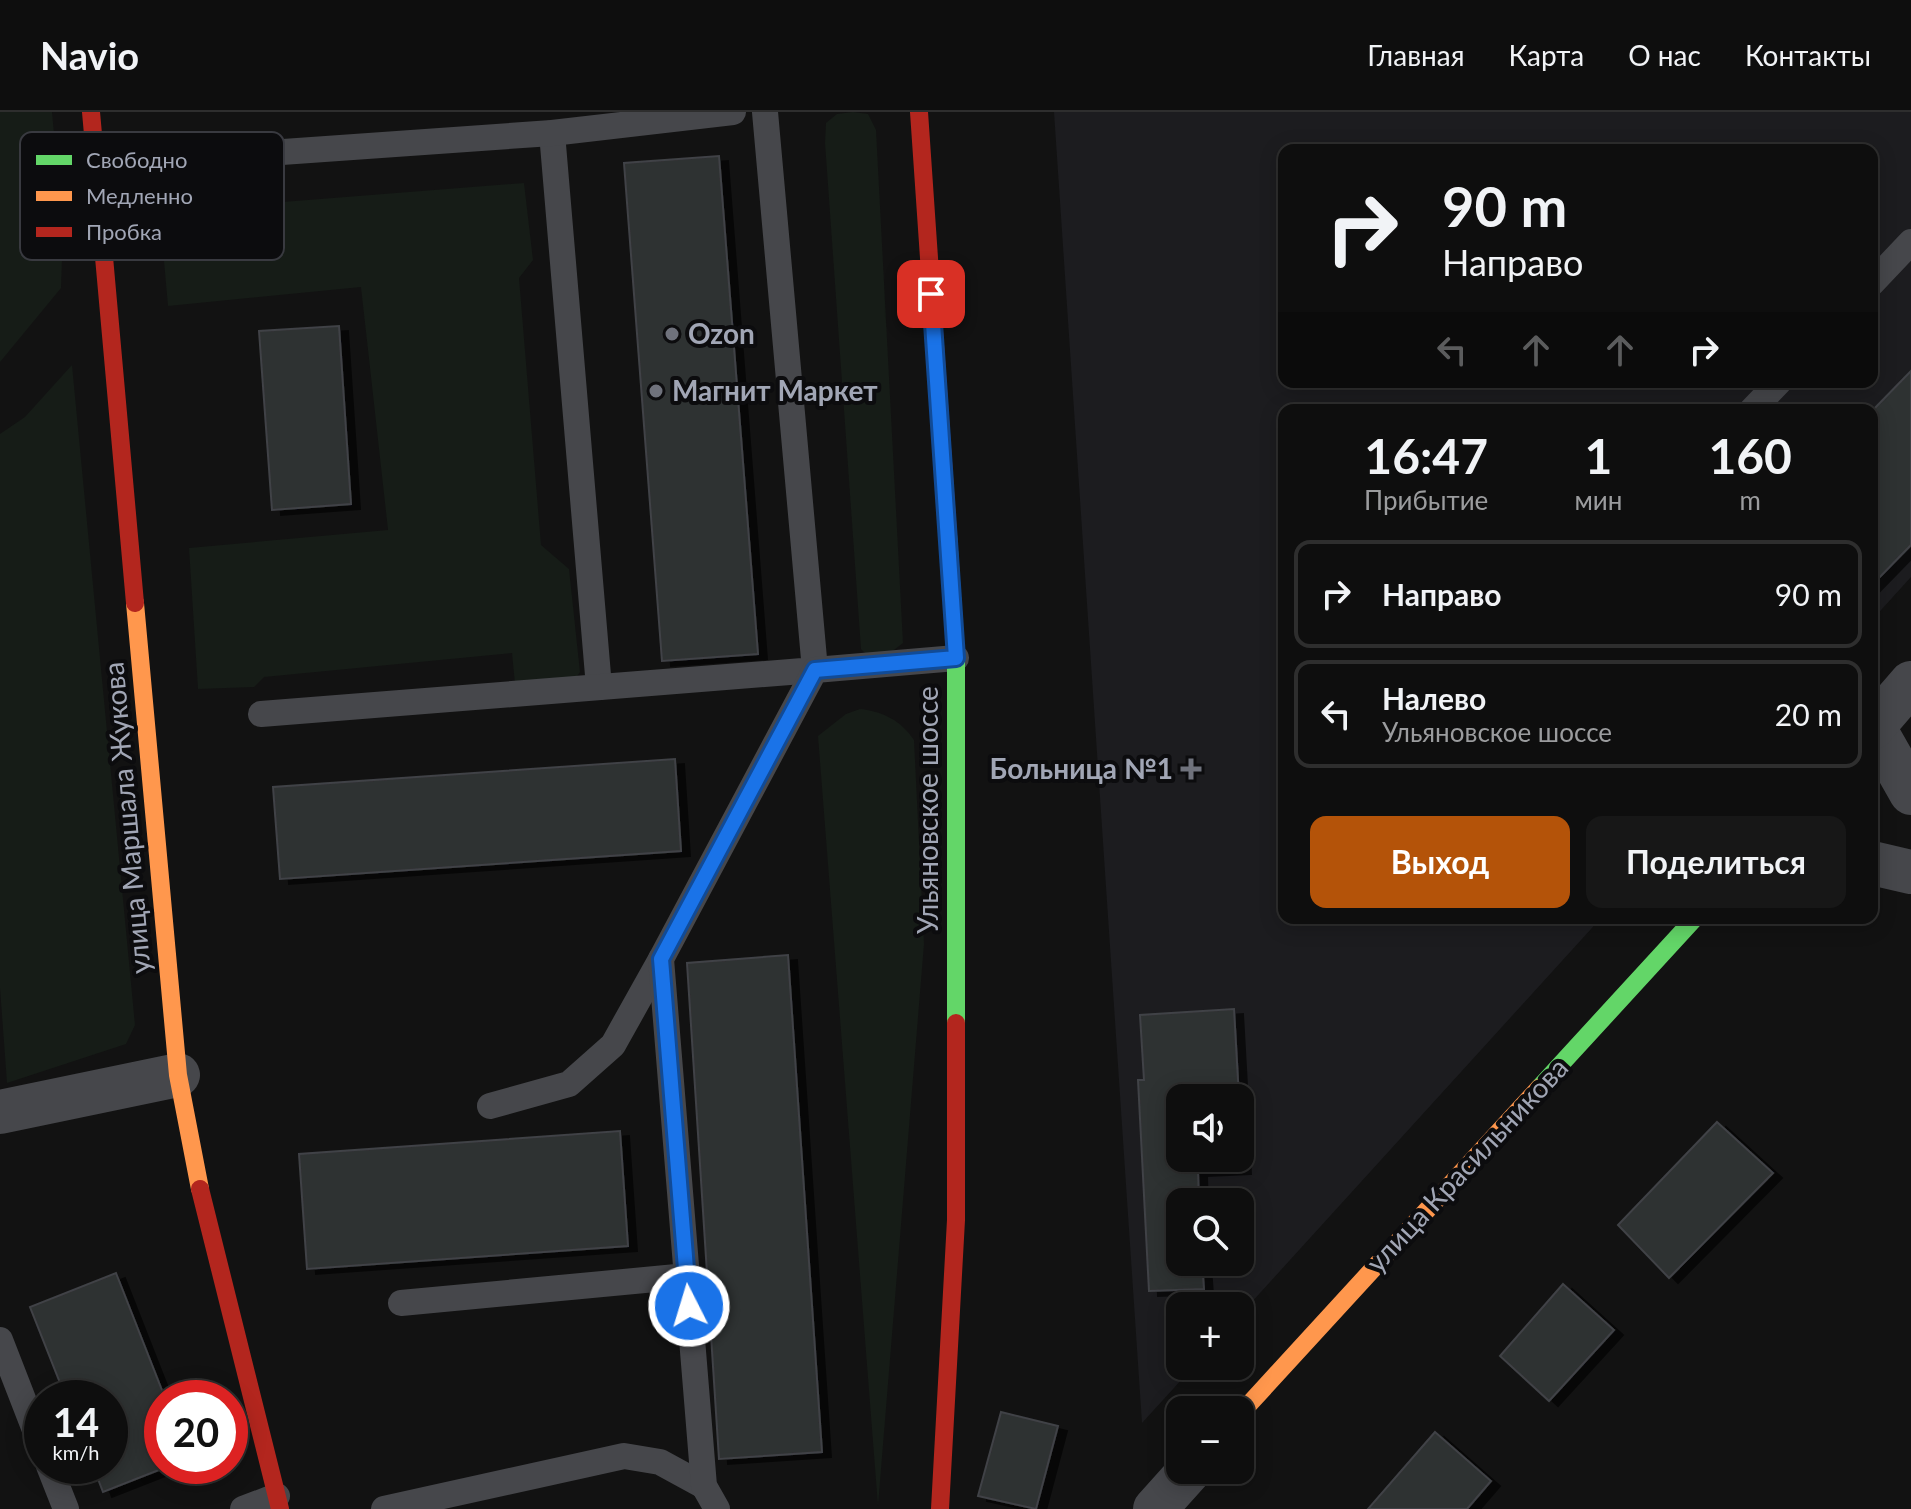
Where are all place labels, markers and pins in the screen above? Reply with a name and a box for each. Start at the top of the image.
pin [897,260,965,328]
place label: Ozon [688,316,755,350]
marker: Ozon [663,325,681,343]
place label: Магнит Маркет [672,373,878,407]
marker: Магнит Маркет [647,382,665,400]
place label: Больница №1 [990,751,1173,785]
marker: Больница №1 [1180,758,1202,780]

